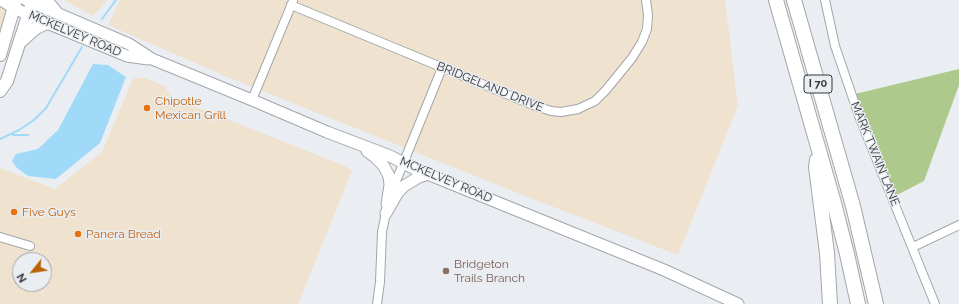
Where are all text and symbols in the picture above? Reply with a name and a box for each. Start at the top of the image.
street label: MCKELVEY ROAD [27,8,123,60]
street label: BRIDGELAND DRIVE [434,59,546,115]
road number: I 70 [804,75,832,93]
place label: Chipotle Mexican Grill [155,94,226,122]
street label: MARK TWAIN LANE [847,100,903,208]
marker: Chipotle Mexican Grill [142,103,152,113]
street label: MCKELVEY ROAD [398,154,494,206]
place label: Five Guys [22,205,76,219]
marker: Five Guys [9,207,19,217]
place label: Panera Bread [86,227,161,241]
marker: Panera Bread [73,229,83,239]
north arrow [12,252,52,292]
place label: Bridgeton Trails Branch [454,257,525,285]
marker: Bridgeton Trails Branch [441,266,451,276]
text: N [14,271,30,285]

